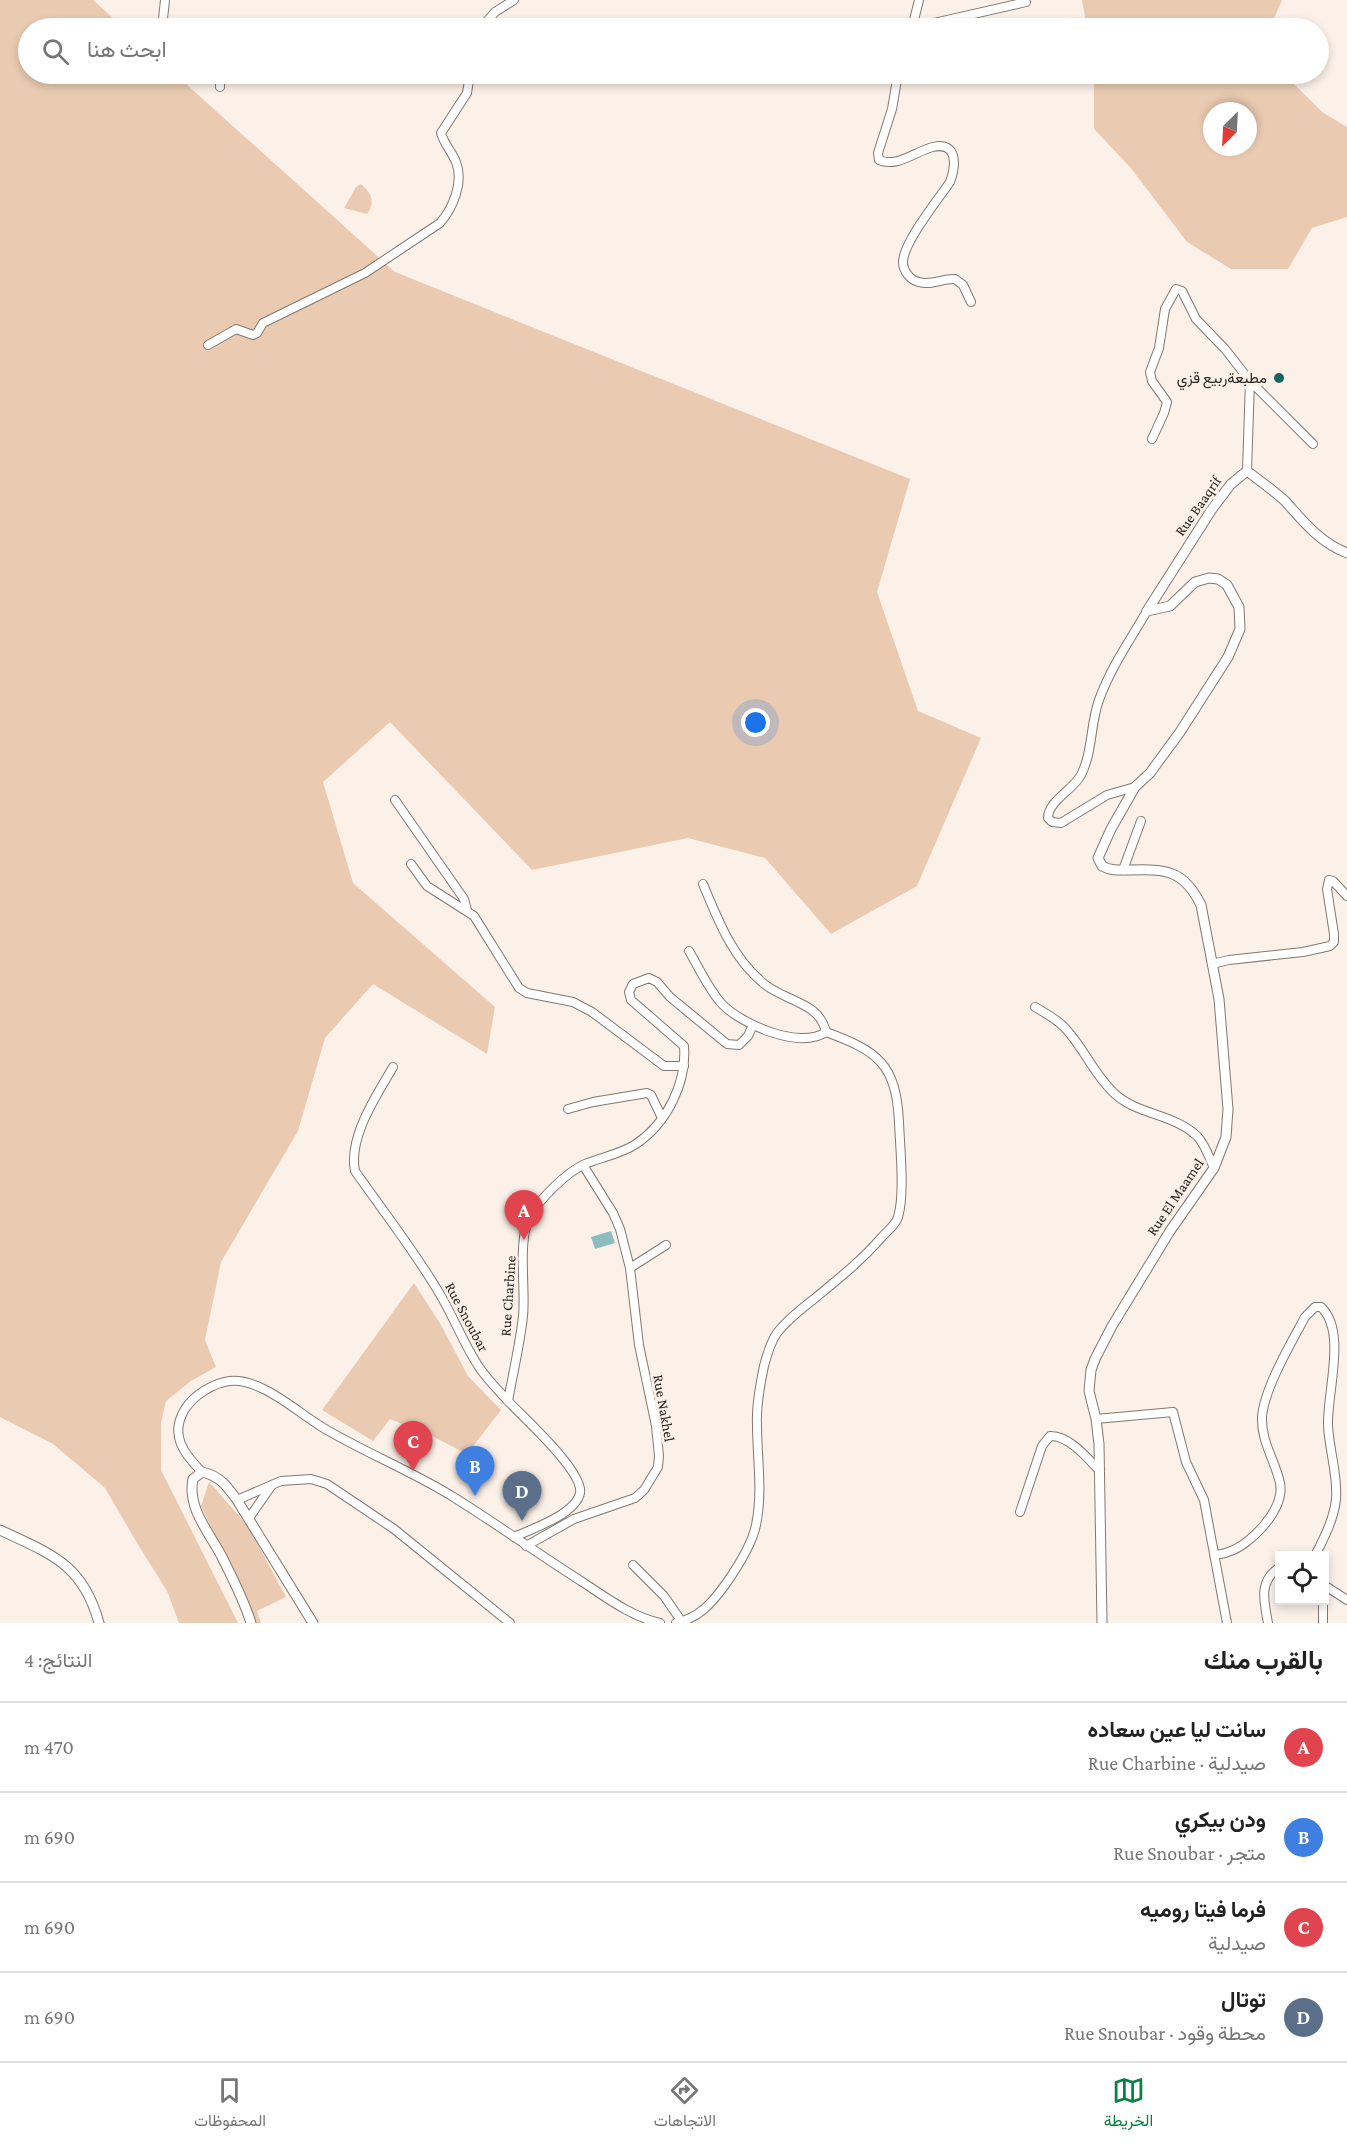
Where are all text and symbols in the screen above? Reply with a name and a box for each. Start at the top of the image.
search box [18,18,1329,84]
icon: search [39,35,72,68]
text: ابحث هنا [87,37,167,62]
north arrow [1203,102,1257,156]
place label: مطبعةربيع قزي [1177,370,1267,391]
marker: مطبعةربيع قزي [1272,371,1286,385]
street label: Rue Baaqrif [1172,472,1226,539]
your location [741,708,770,737]
street label: Rue El Maamel [1143,1155,1207,1238]
pin: A [504,1190,544,1240]
street label: Rue Charbine [497,1255,519,1337]
street label: Rue Snoubar [442,1280,492,1355]
street label: Rue Nakhel [650,1373,678,1443]
pin: C [394,1422,432,1471]
pin: B [456,1446,494,1496]
pin: D [502,1472,542,1521]
map controls [1275,1551,1329,1605]
button: locate [1275,1551,1329,1605]
text: بالقرب منك [1204,1646,1323,1675]
text: النتائج: 4 [24,1649,92,1671]
text: سانت ليا عين سعاده [1088,1717,1266,1742]
text: 470 m [24,1736,74,1758]
text: A [1298,1736,1309,1758]
text: صيدلية · Rue Charbine [1088,1752,1266,1774]
text: ودن بيكري [1175,1807,1266,1832]
text: 690 m [24,1826,75,1848]
text: B [1298,1826,1309,1848]
text: متجر · Rue Snoubar [1113,1842,1266,1864]
text: فرما فيتا روميه [1140,1897,1266,1922]
text: 690 m [24,1916,75,1938]
text: C [1297,1916,1310,1938]
text: صيدلية [1208,1932,1266,1954]
text: توتال [1221,1987,1266,2012]
text: 690 m [24,2006,75,2028]
text: D [1297,2006,1310,2028]
text: محطة وقود · Rue Snoubar [1064,2022,1266,2044]
tab: المحفوظات [194,2074,266,2135]
tab: الاتجاهات [654,2074,716,2135]
tab: الخريطة [1104,2074,1153,2135]

